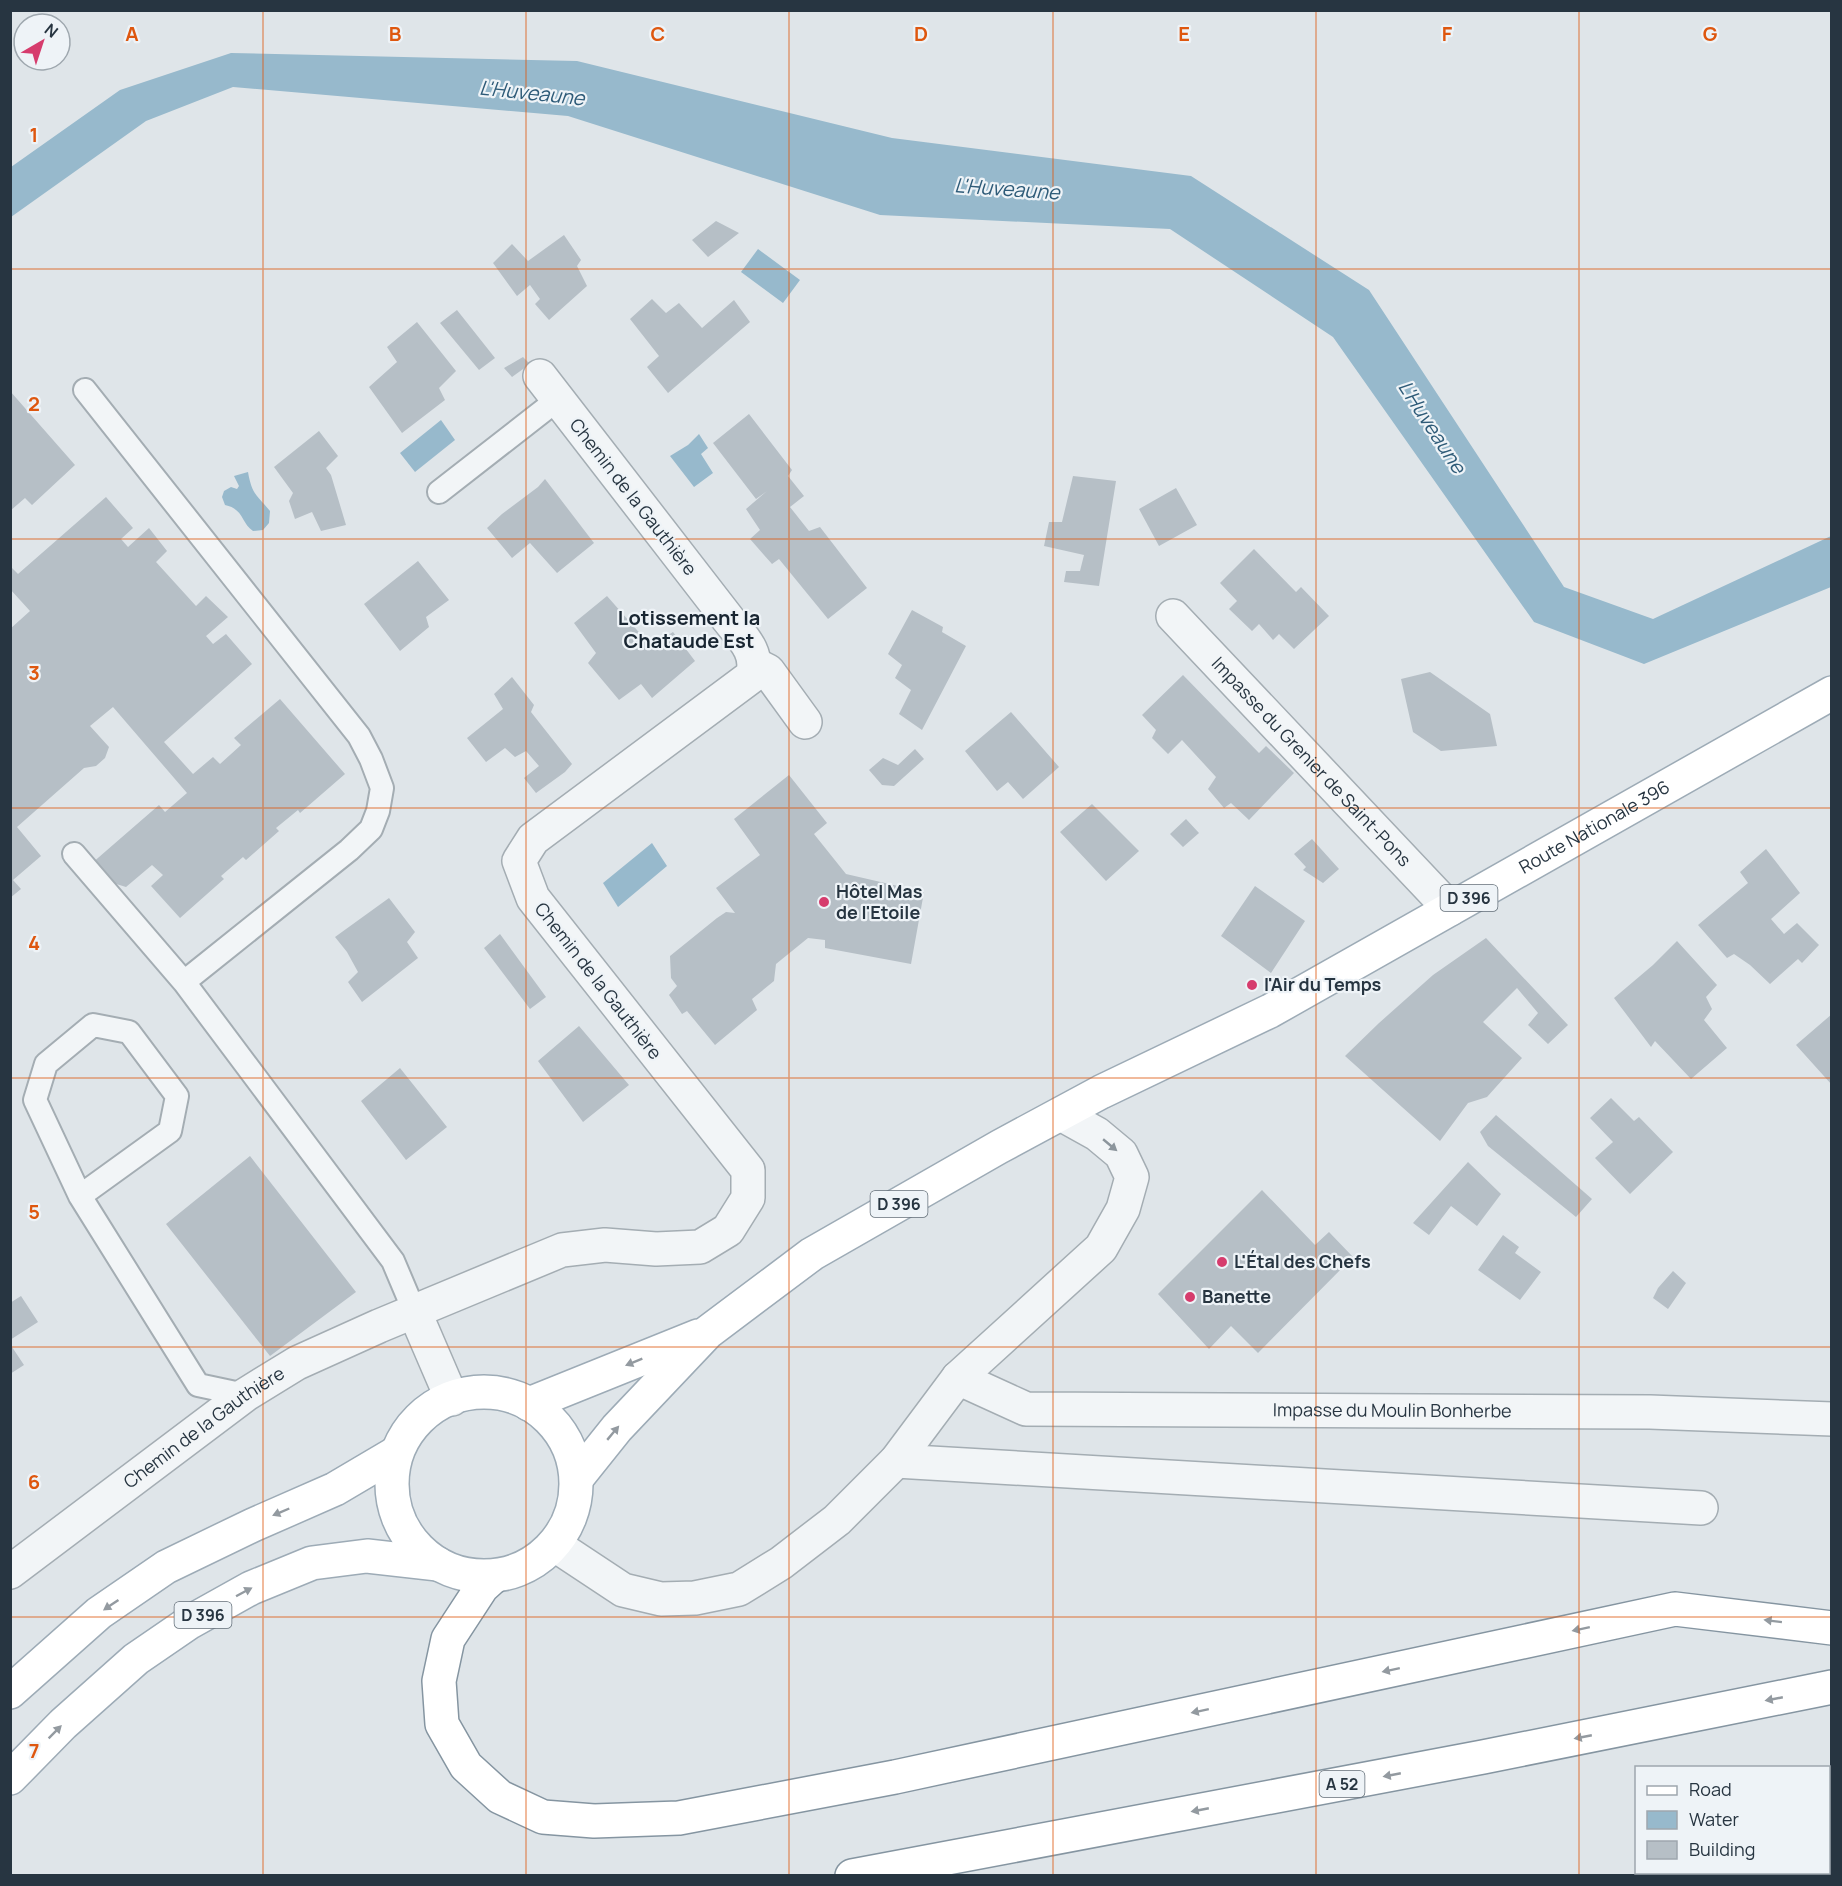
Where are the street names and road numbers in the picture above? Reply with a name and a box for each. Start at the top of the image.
street label: Chemin de la Gauthière [565,413,703,580]
street label: Impasse du Grenier de Saint-Pons [1207,651,1417,871]
street label: Route Nationale 396 [1514,774,1674,879]
road number: D 396 [1440,885,1498,911]
street label: Chemin de la Gauthière [530,897,668,1064]
road number: D 396 [870,1191,928,1217]
street label: Chemin de la Gauthière [118,1361,289,1493]
street label: Impasse du Moulin Bonherbe [1273,1397,1512,1422]
road number: D 396 [174,1602,232,1628]
road number: A 52 [1320,1771,1364,1797]

